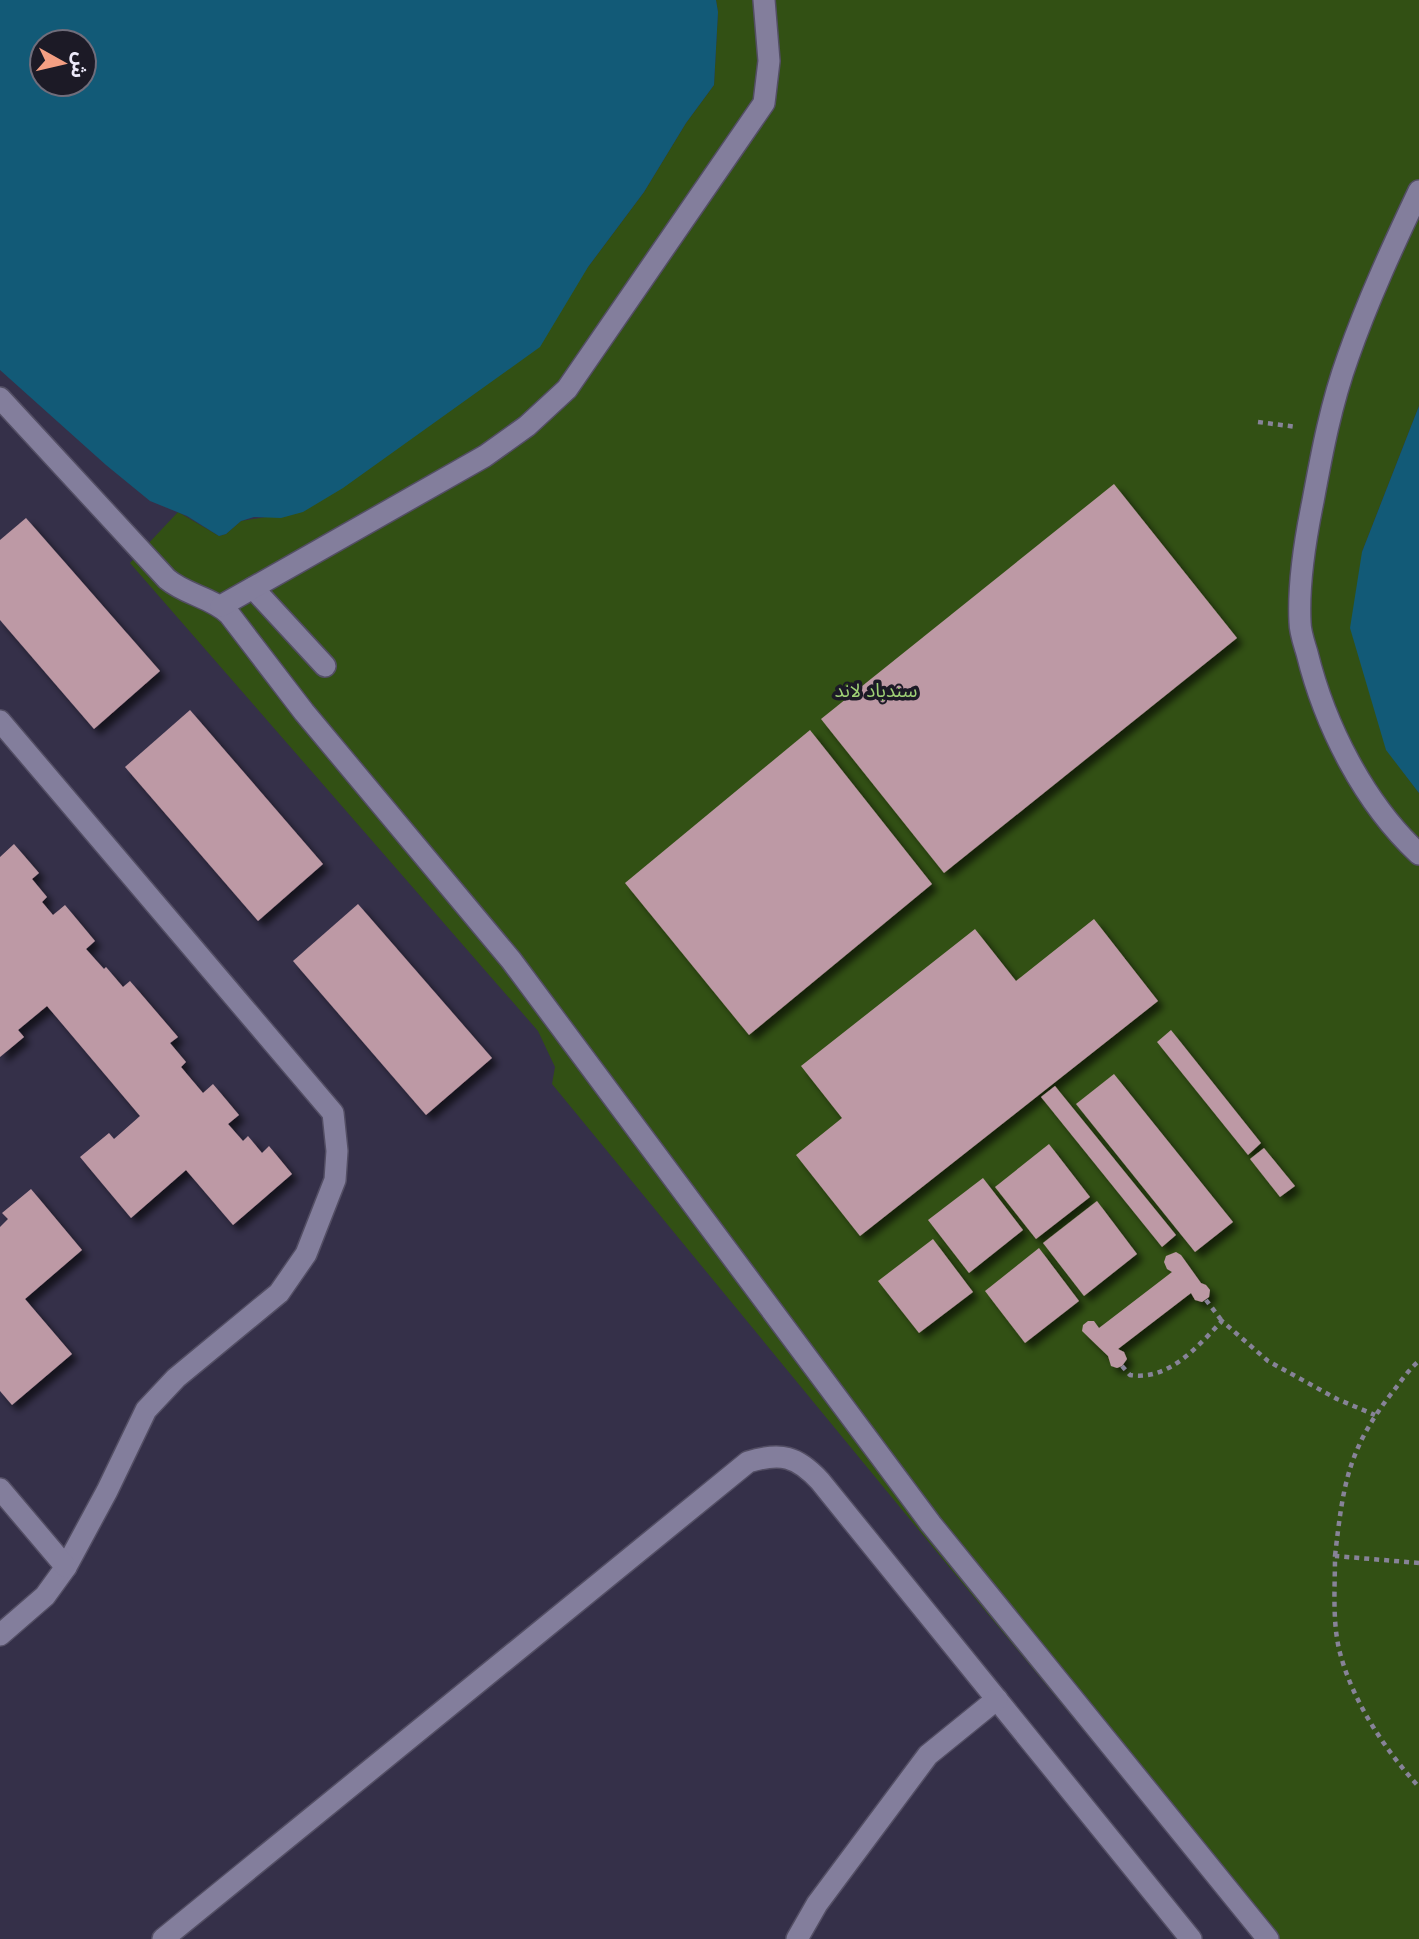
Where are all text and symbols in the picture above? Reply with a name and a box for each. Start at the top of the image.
north arrow [28,28,98,98]
text: ش [66,51,93,80]
park label: سندباد لاند [835,679,917,702]

